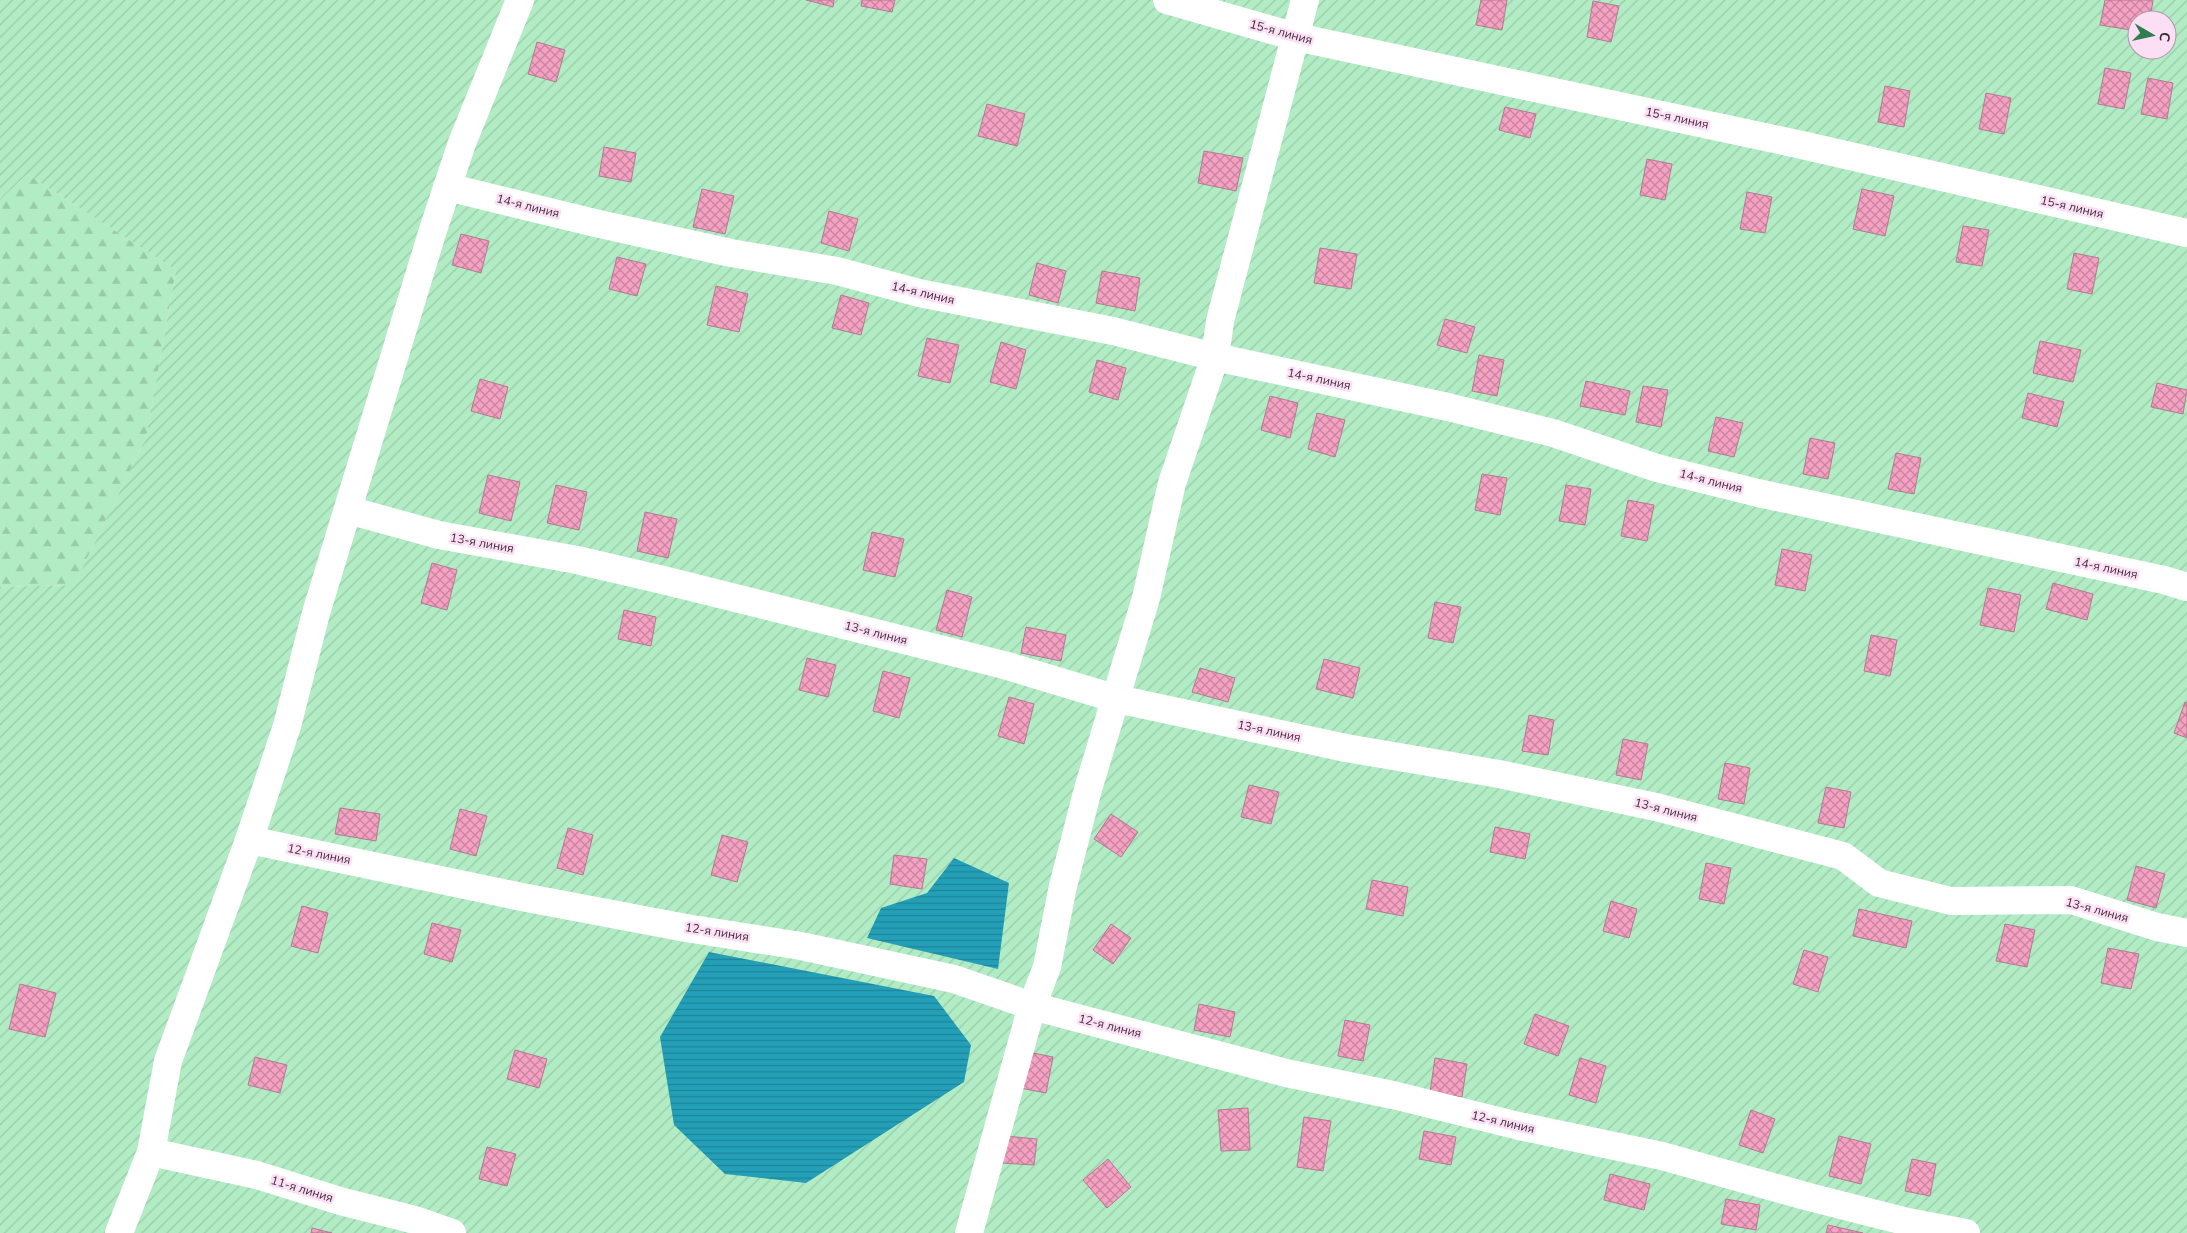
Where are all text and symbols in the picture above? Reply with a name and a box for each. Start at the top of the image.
north arrow [2127,10,2177,60]
street label: 15-я линия [1248,16,1314,47]
text: С [2155,31,2174,43]
street label: 15-я линия [1644,103,1710,132]
street label: 14-я линия [495,190,561,221]
street label: 15-я линия [2039,192,2105,221]
street label: 14-я линия [890,278,956,307]
street label: 14-я линия [1286,364,1352,393]
street label: 14-я линия [1678,465,1744,496]
street label: 13-я линия [449,530,515,555]
street label: 14-я линия [2073,553,2139,582]
street label: 13-я линия [843,617,909,648]
street label: 13-я линия [1236,716,1302,745]
street label: 13-я линия [1633,794,1699,825]
street label: 12-я линия [286,840,352,867]
street label: 13-я линия [2064,894,2130,925]
street label: 12-я линия [684,919,750,944]
street label: 12-я линия [1077,1010,1143,1041]
street label: 12-я линия [1470,1107,1536,1136]
street label: 11-я линия [269,1172,335,1205]

